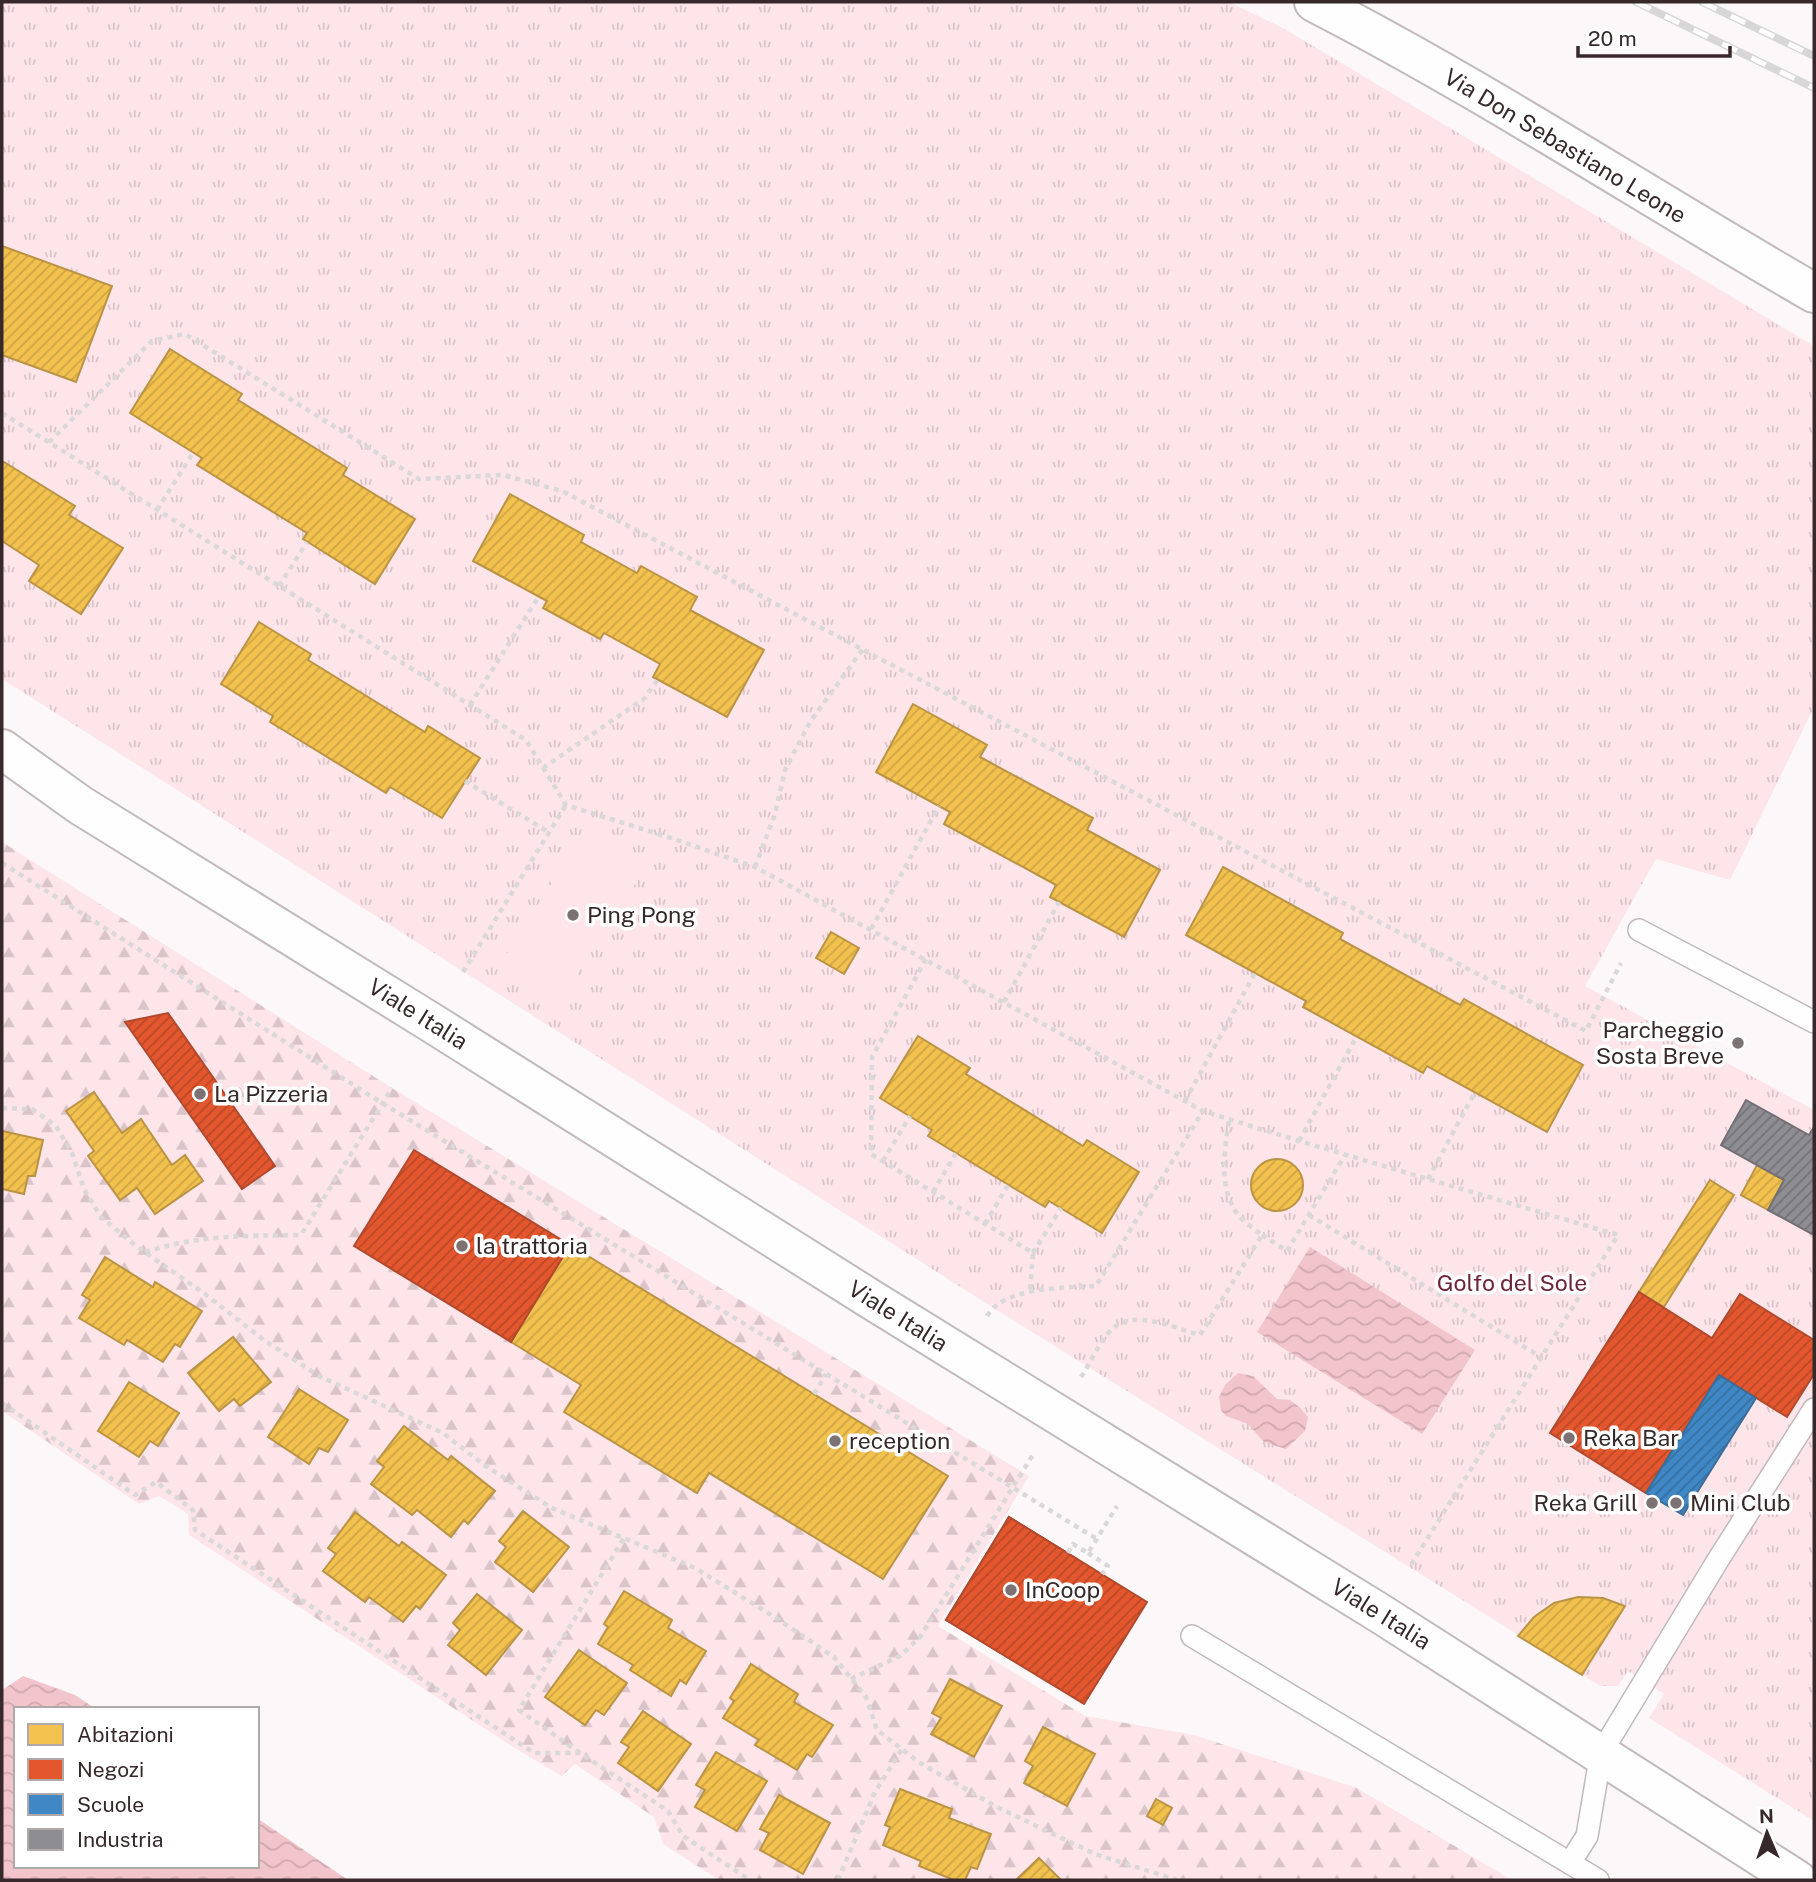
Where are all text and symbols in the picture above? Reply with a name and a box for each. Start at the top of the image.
scale bar [1578,14,1730,58]
text: 20 m [1588,26,1637,51]
street label: Via Don Sebastiano Leone [1439,63,1691,229]
place label: Ping Pong [587,901,696,928]
marker: Ping Pong [565,907,581,923]
street label: Viale Italia [364,972,473,1055]
place label: Parcheggio Sosta Breve [1596,1016,1724,1069]
marker: Parcheggio Sosta Breve [1730,1035,1746,1051]
place label: La Pizzeria [214,1080,328,1107]
marker: La Pizzeria [192,1086,208,1102]
place label: la trattoria [476,1232,588,1259]
marker: la trattoria [454,1238,470,1254]
park label: Golfo del Sole [1437,1269,1587,1296]
street label: Viale Italia [844,1274,953,1357]
place label: Reka Bar [1583,1424,1679,1451]
place label: reception [849,1427,950,1454]
marker: Reka Bar [1561,1430,1577,1446]
marker: reception [827,1433,843,1449]
place label: Reka Grill [1534,1489,1638,1516]
place label: Mini Club [1690,1489,1790,1516]
marker: Reka Grill [1644,1495,1660,1511]
marker: Mini Club [1668,1495,1684,1511]
street label: Viale Italia [1327,1572,1436,1655]
place label: InCoop [1025,1576,1100,1603]
marker: InCoop [1003,1582,1019,1598]
legend [14,1707,259,1868]
text: Abitazioni [77,1722,174,1747]
text: Negozi [77,1757,144,1782]
text: Scuole [77,1792,144,1817]
north arrow [1732,1798,1802,1868]
text: N [1759,1805,1774,1827]
text: Industria [77,1827,163,1852]

